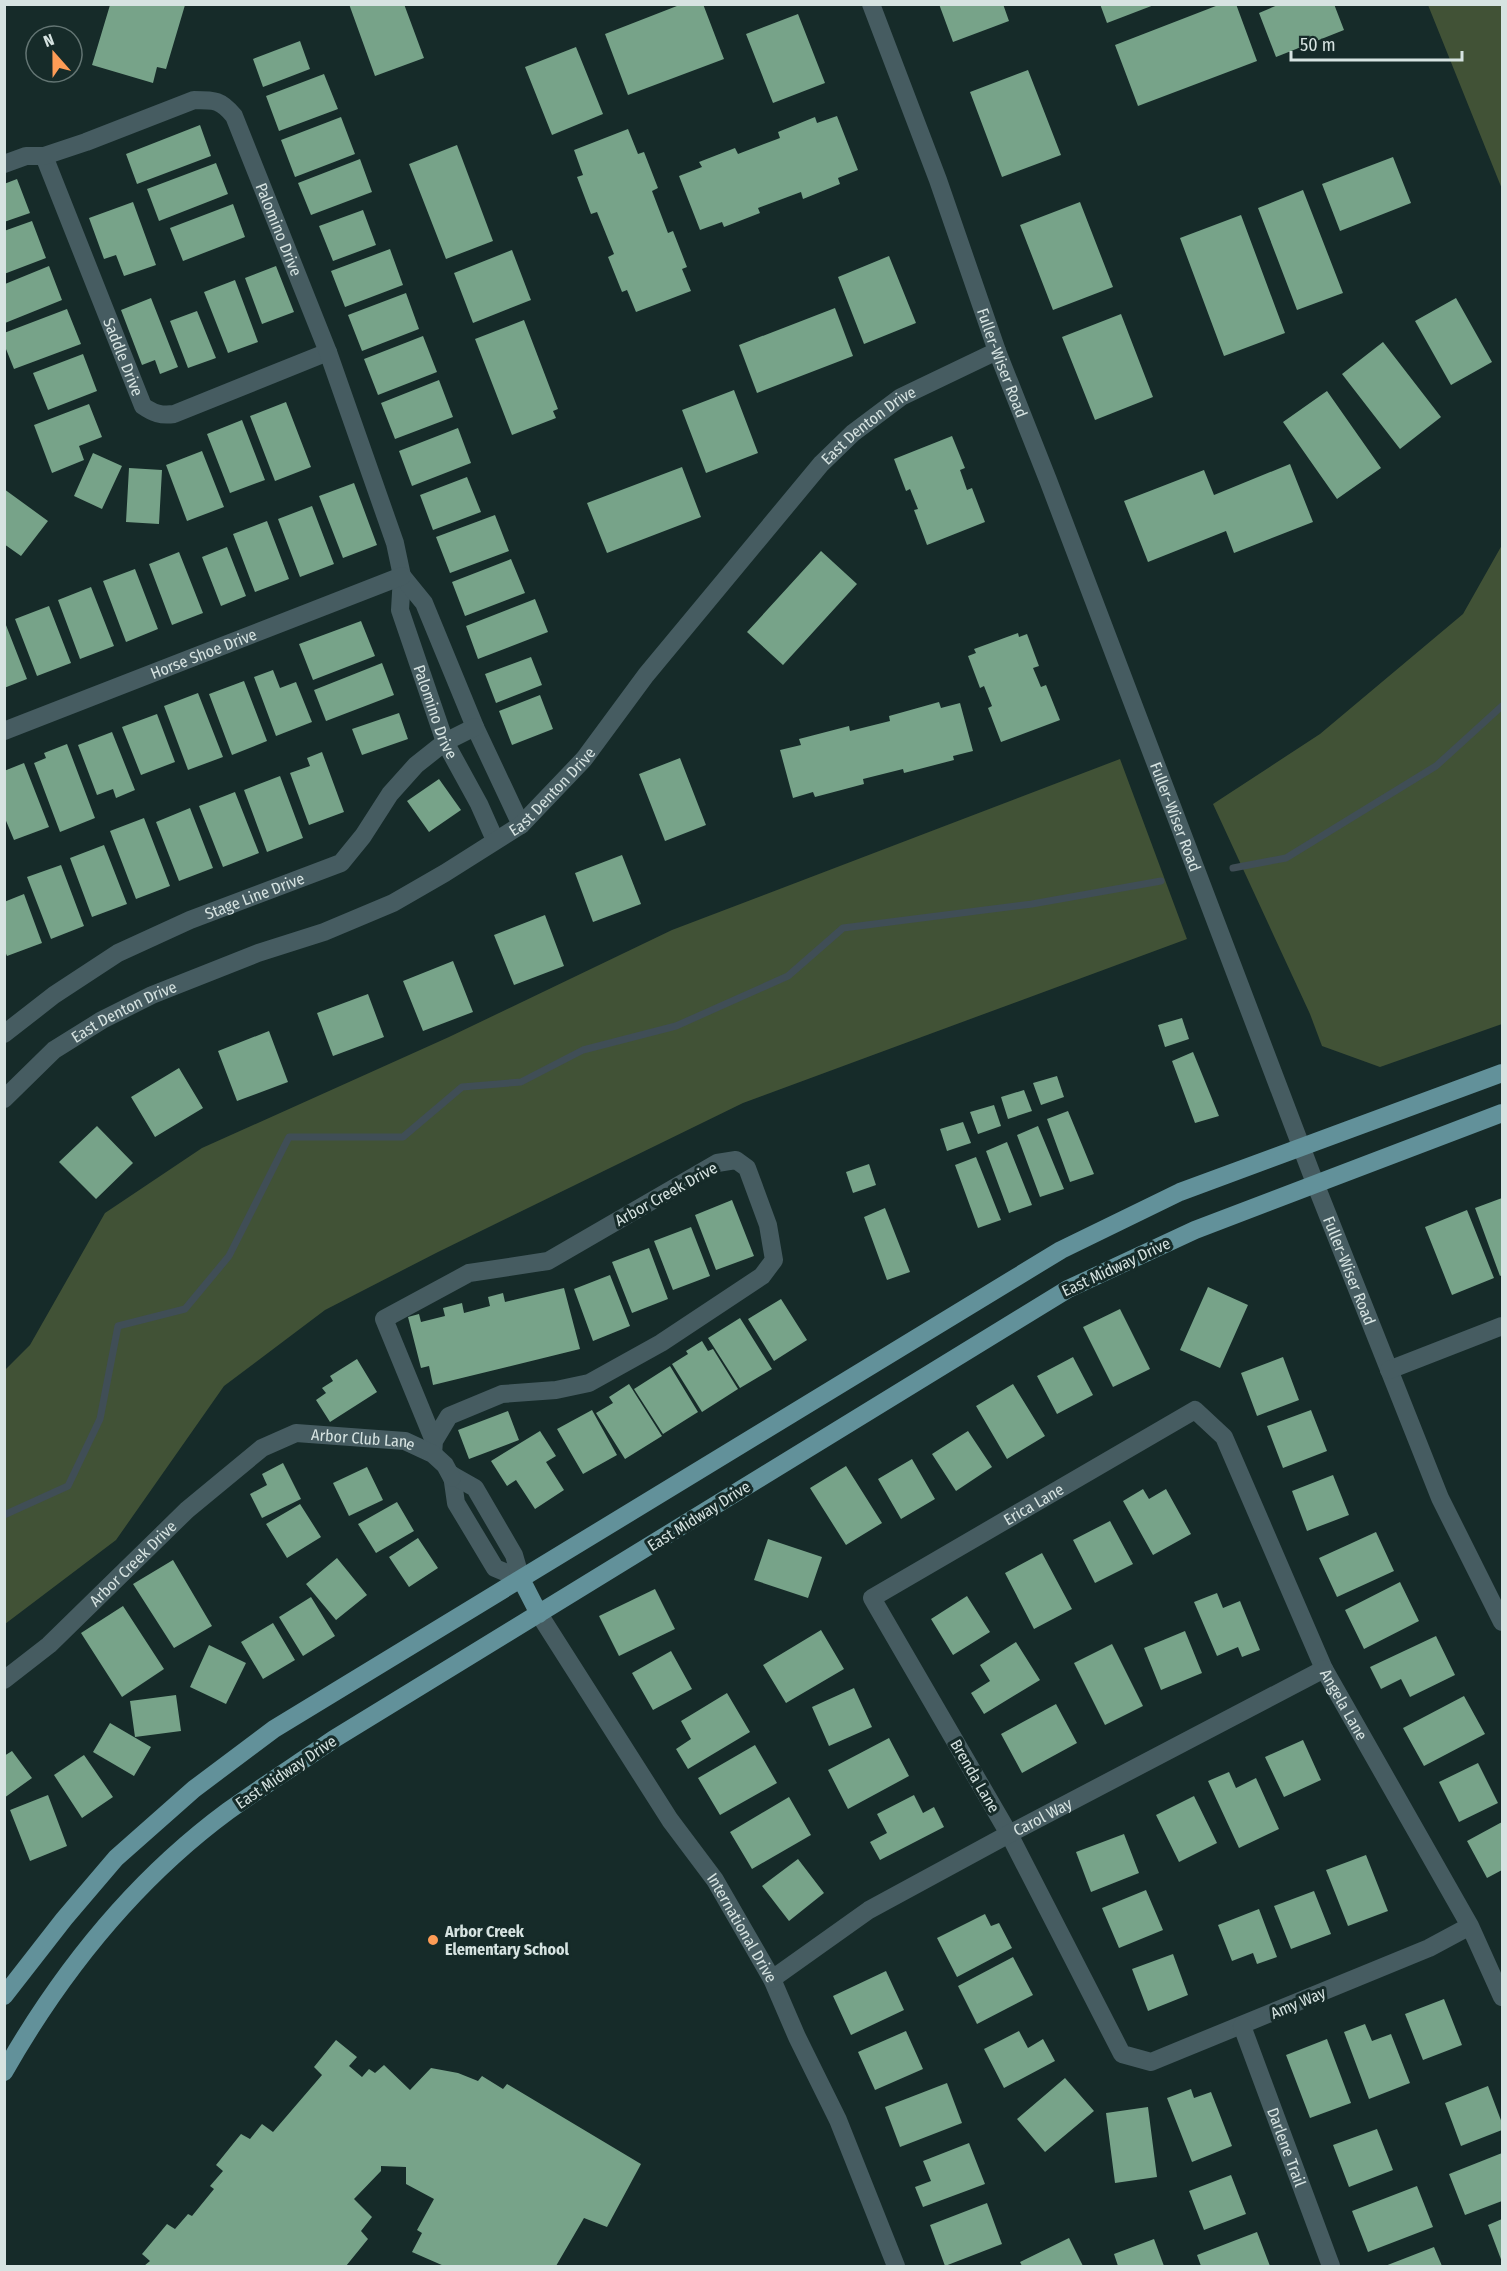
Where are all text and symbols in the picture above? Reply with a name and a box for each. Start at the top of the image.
north arrow [24,24,84,84]
scale bar [1291,24,1462,62]
text: N [41,30,57,51]
text: 50 m [1300,34,1336,56]
street label: Palomino Drive [252,180,306,279]
street label: Fuller-Wiser Road [973,305,1032,420]
street label: Saddle Drive [99,315,148,399]
street label: East Denton Drive [817,382,919,468]
street label: Horse Shoe Drive [148,624,259,683]
street label: Palomino Drive [410,662,462,762]
street label: East Denton Drive [505,743,599,840]
street label: Fuller-Wiser Road [1146,759,1205,874]
street label: Stage Line Drive [202,868,307,923]
street label: East Denton Drive [68,977,179,1046]
street label: Arbor Creek Drive [611,1158,721,1230]
street label: Fuller-Wiser Road [1320,1213,1380,1328]
street label: East Midway Drive [1059,1234,1173,1300]
street label: Arbor Club Lane [311,1425,418,1454]
street label: East Midway Drive [644,1477,754,1555]
street label: Erica Lane [1000,1479,1067,1529]
street label: Arbor Creek Drive [85,1516,180,1610]
street label: Angela Lane [1316,1665,1372,1744]
street label: East Midway Drive [232,1731,340,1813]
street label: Brenda Lane [946,1736,1004,1816]
street label: Carol Way [1010,1793,1076,1840]
street label: International Drive [703,1869,781,1986]
place label: Arbor Creek Elementary School [444,1922,570,1959]
marker: Arbor Creek Elementary School [426,1933,440,1947]
street label: Amy Way [1268,1983,1329,2023]
street label: Darlene Trail [1264,2105,1310,2189]

